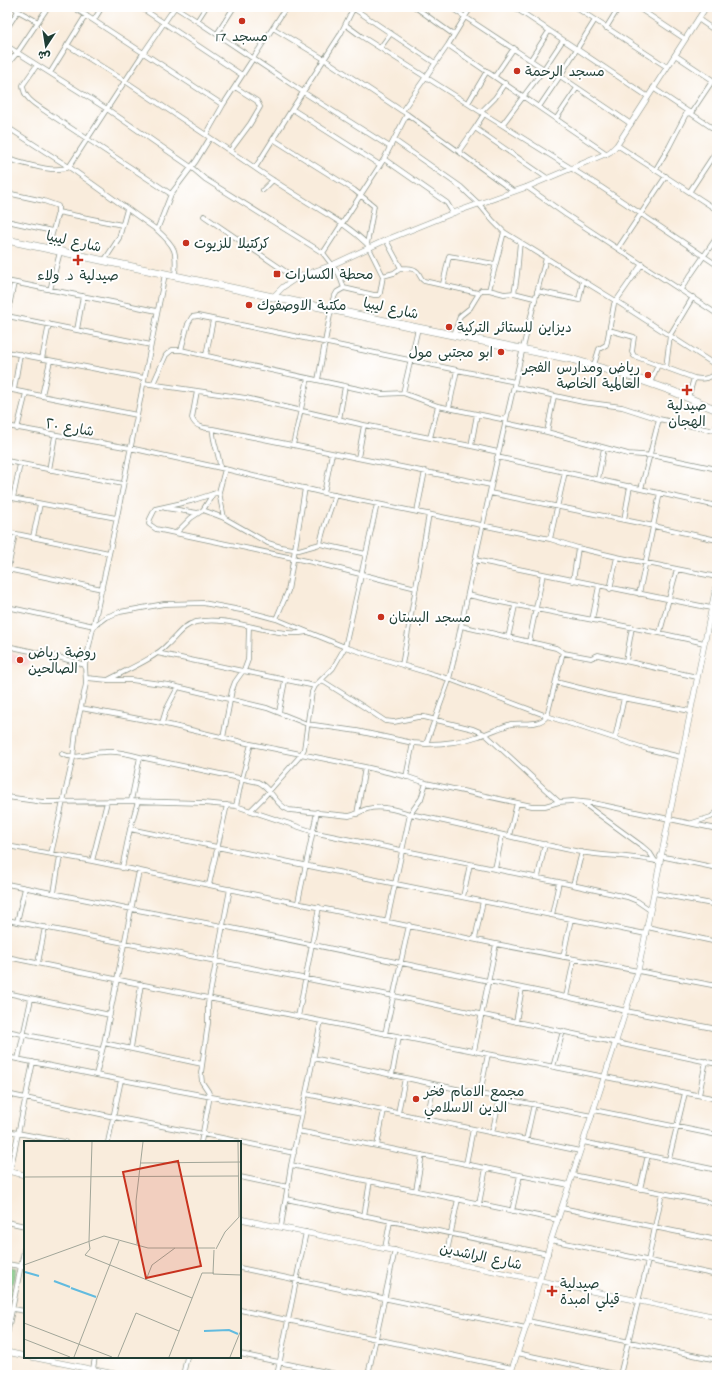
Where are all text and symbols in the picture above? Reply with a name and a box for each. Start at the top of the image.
marker: مسجد 17 [237,16,247,26]
north arrow [26,26,66,66]
place label: مسجد 17 [216,27,268,47]
text: ش [37,47,52,64]
place label: مسجد الرحمة [525,62,605,82]
marker: مسجد الرحمة [512,66,522,76]
street label: شارع ليبيا [44,226,103,258]
place label: كركتيلا للزيوت [194,234,270,254]
marker: كركتيلا للزيوت [181,238,191,248]
marker: صيدلية د. ولاء [73,255,83,265]
place label: محطة الكسارات [285,265,373,285]
place label: صيدلية د. ولاء [37,266,119,286]
marker: محطة الكسارات [272,269,282,279]
street label: شارع ليبيا [361,293,420,325]
place label: مكتبة الاوصفوك [257,296,346,316]
marker: مكتبة الاوصفوك [244,300,254,310]
place label: ديزاين للستائر التركية [457,318,572,338]
marker: ديزاين للستائر التركية [444,322,454,332]
place label: ابو مجتبى مول [409,343,493,363]
marker: ابو مجتبى مول [496,347,506,357]
place label: رياض ومدارس الفجر العالمية الخاصة [522,358,640,394]
marker: رياض ومدارس الفجر العالمية الخاصة [643,370,653,380]
marker: صيدلية الهجان [682,385,692,395]
place label: صيدلية الهجان [667,396,707,432]
street label: شارع ٢٠ [44,414,96,442]
place label: مسجد البستان [389,608,471,628]
marker: مسجد البستان [376,612,386,622]
place label: روضة رياض الصالحين [28,643,96,679]
marker: روضة رياض الصالحين [15,655,25,665]
place label: مجمع الامام فخر الدين الاسلامي [423,1082,524,1120]
marker: مجمع الامام فخر الدين الاسلامي [411,1094,421,1104]
inset map [24,1141,241,1358]
street label: شارع الراشدين [438,1239,524,1275]
place label: صيدلية قيلي امبدة [560,1274,620,1312]
marker: صيدلية قيلي امبدة [547,1286,557,1296]

